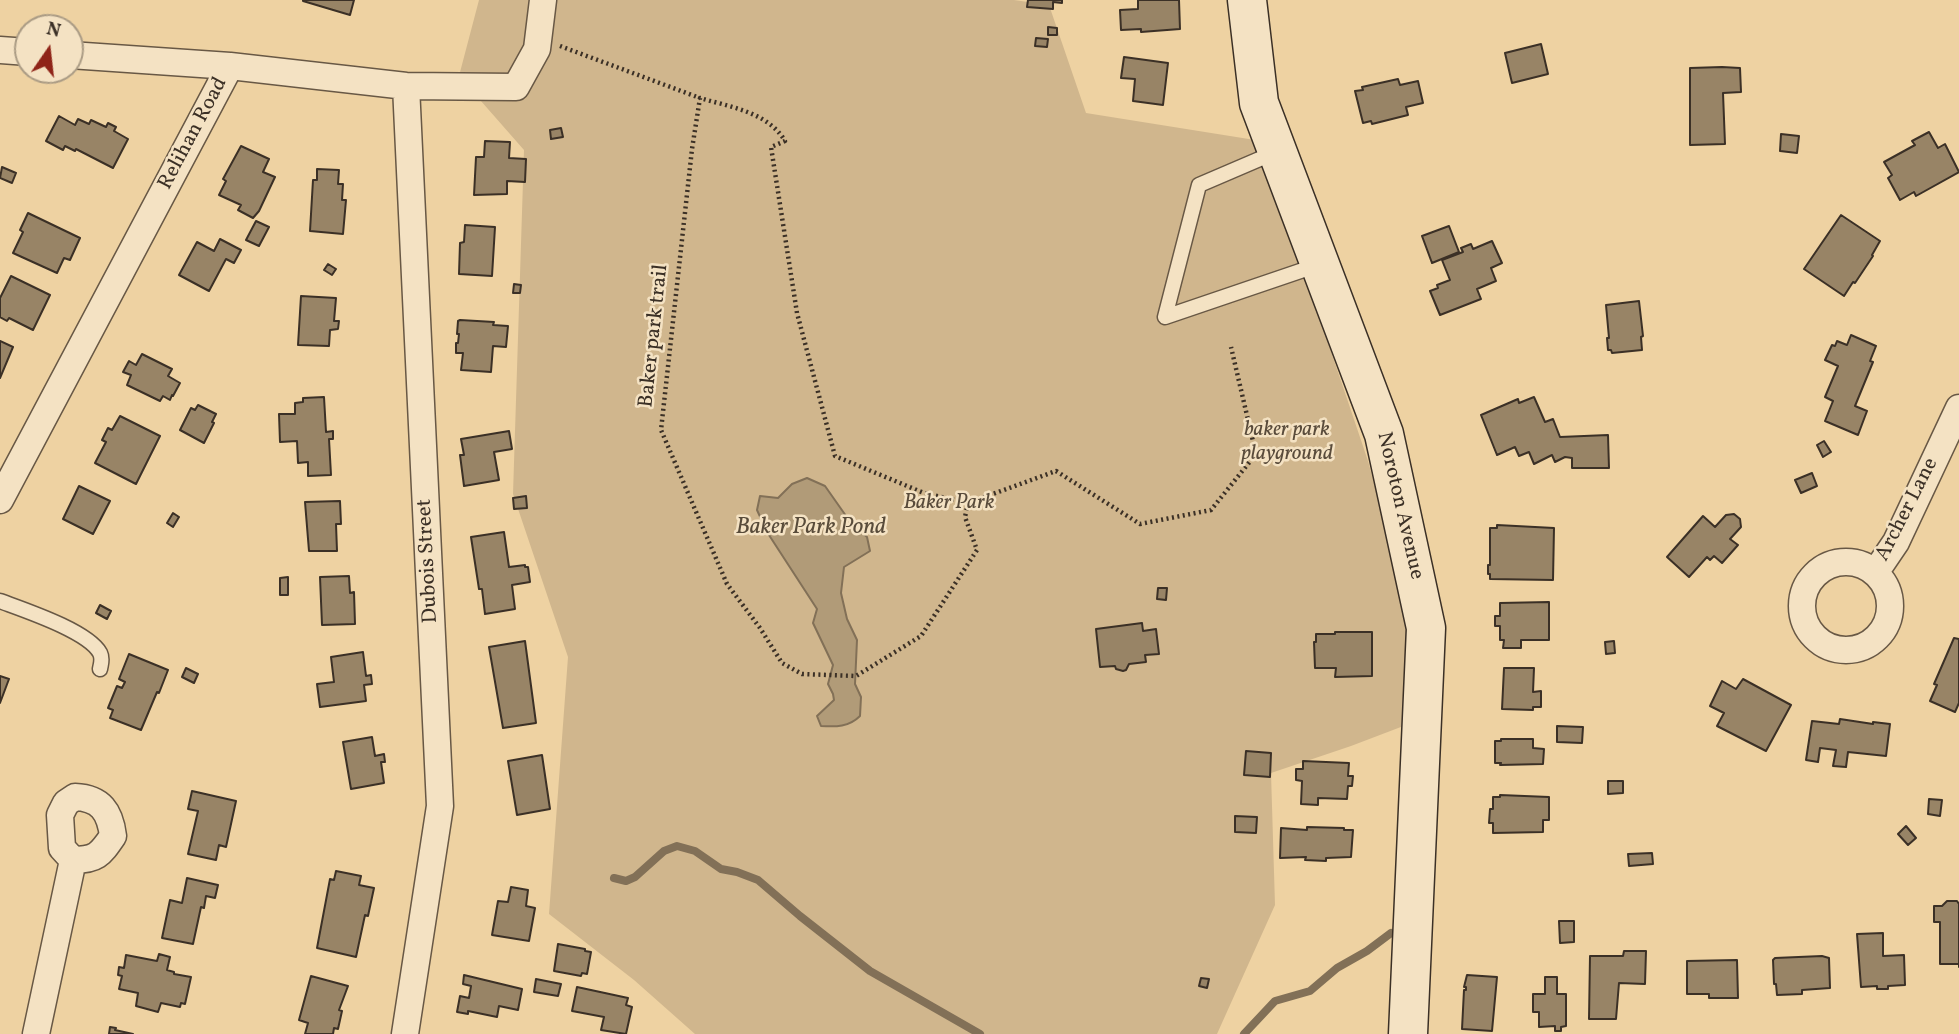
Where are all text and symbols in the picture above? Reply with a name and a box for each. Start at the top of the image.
north arrow [14,14,84,84]
text: N [44,16,63,45]
street label: Relihan Road [154,74,234,194]
street label: Baker park trail [635,263,675,409]
park label: baker park playground [1241,418,1333,468]
street label: Noroton Avenue [1370,430,1428,582]
street label: Archer Lane [1871,454,1945,566]
park label: Baker Park [903,491,995,517]
street label: Dubois Street [413,498,445,624]
water label: Baker Park Pond [736,515,886,543]

